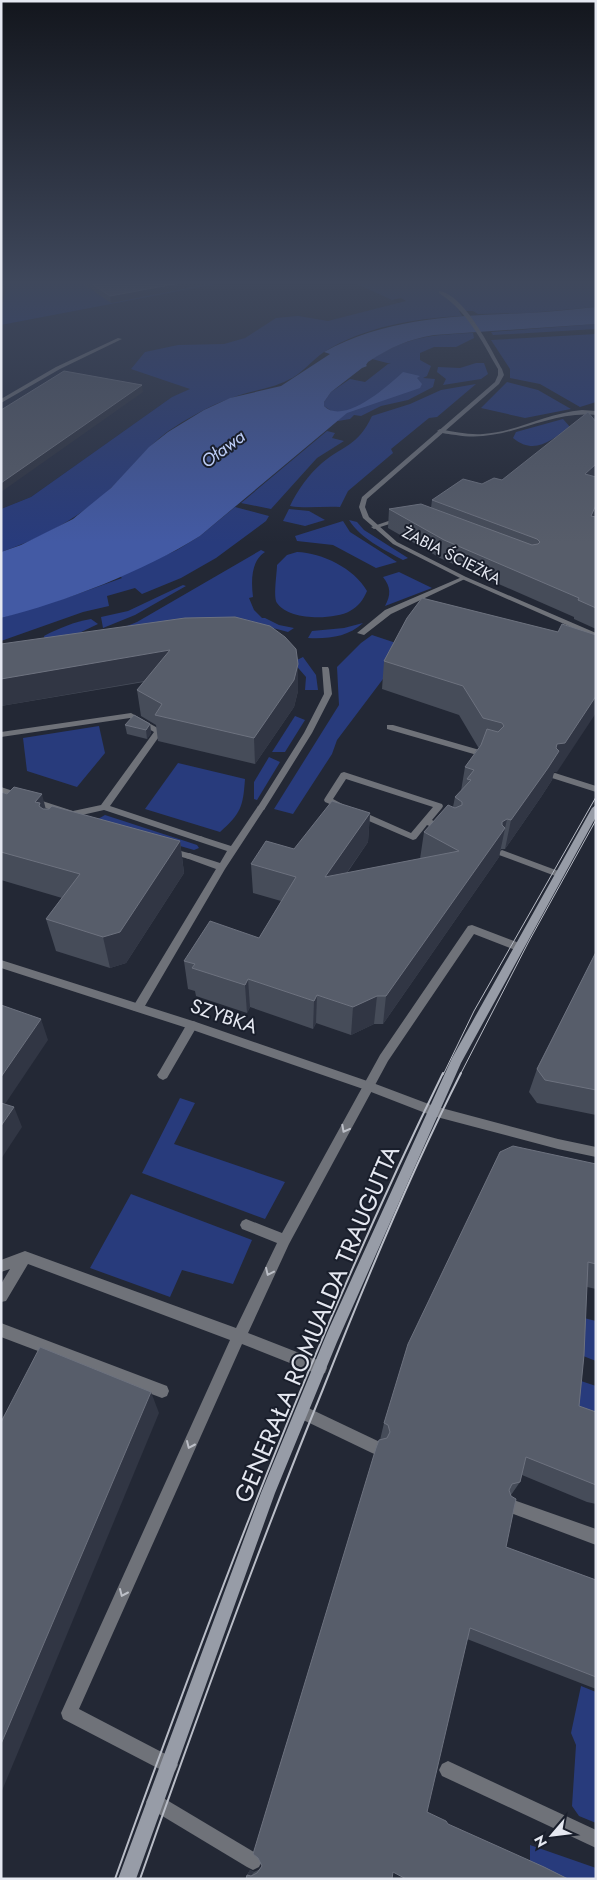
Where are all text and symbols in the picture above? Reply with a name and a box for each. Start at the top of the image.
water label: Oława [195,424,251,474]
street label: ŻABIA ŚCIEŻKA [398,521,506,590]
street label: SZYBKA [186,991,262,1042]
one-way arrow [342,1123,352,1132]
street label: GENERAŁA ROMUALDA TRAUGUTTA [225,1140,408,1508]
one-way arrow [265,1267,276,1276]
one-way arrow [186,1440,197,1449]
one-way arrow [119,1588,129,1597]
north arrow [527,1810,577,1860]
text: N [529,1831,552,1851]

